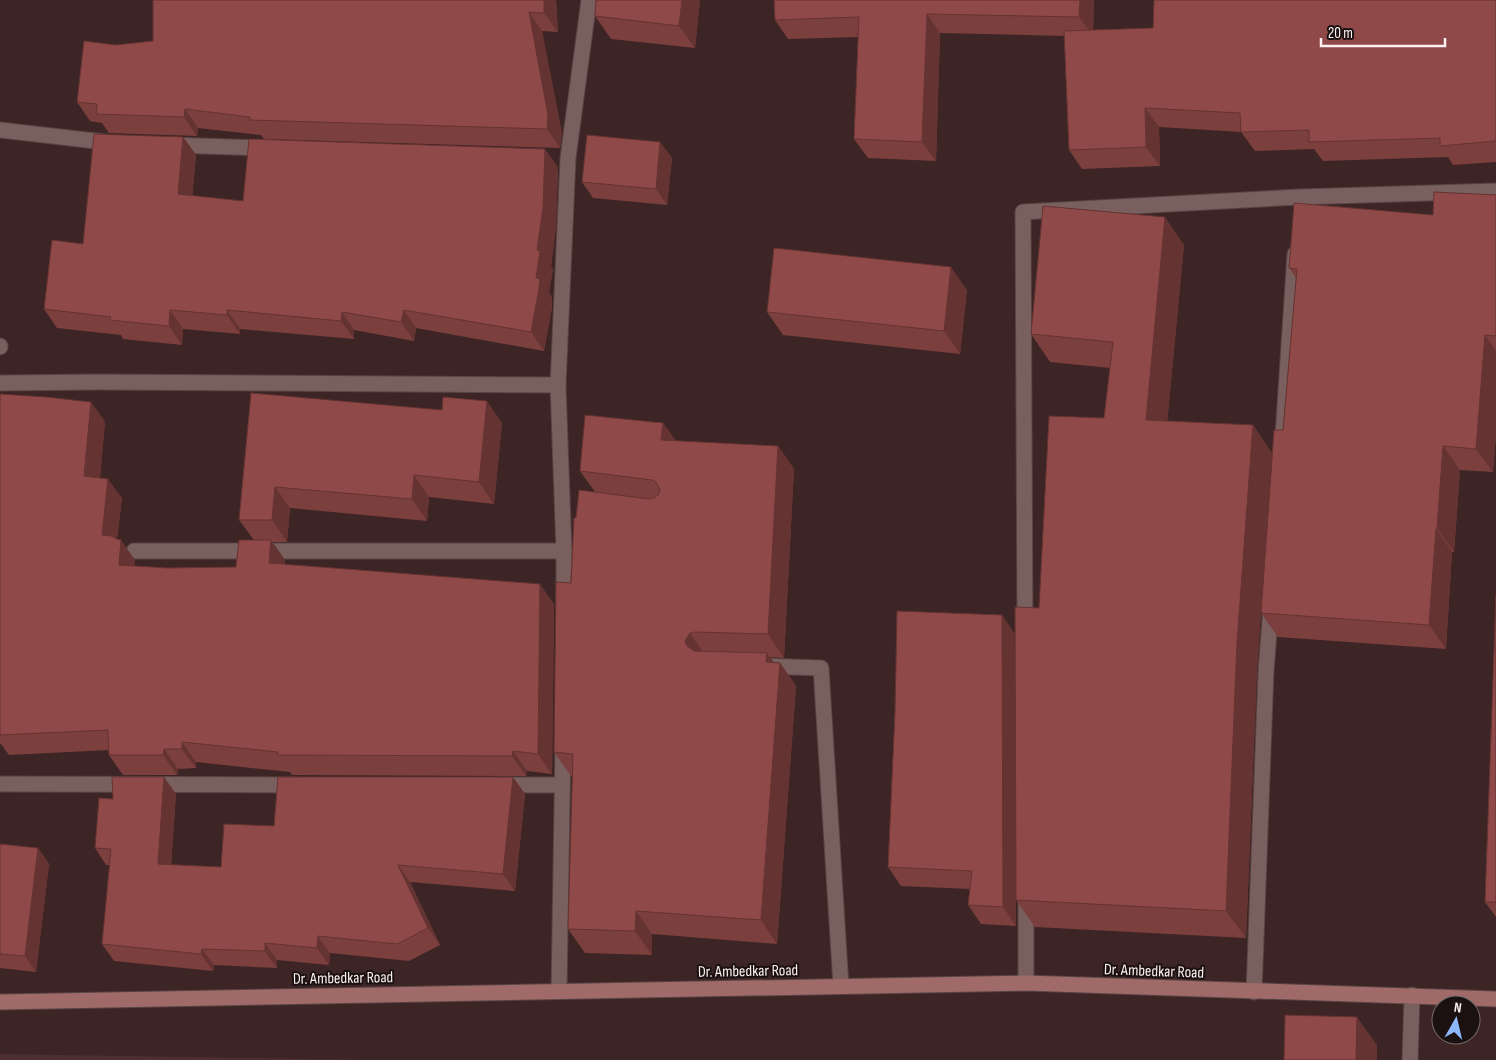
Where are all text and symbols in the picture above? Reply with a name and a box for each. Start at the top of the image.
scale bar [1321,15,1445,47]
text: 20 m [1328,24,1353,43]
street label: Dr. Ambedkar Road [1103,960,1204,983]
street label: Dr. Ambedkar Road [698,961,798,982]
street label: Dr. Ambedkar Road [293,968,393,989]
north arrow [1431,995,1481,1045]
text: N [1453,999,1463,1017]

